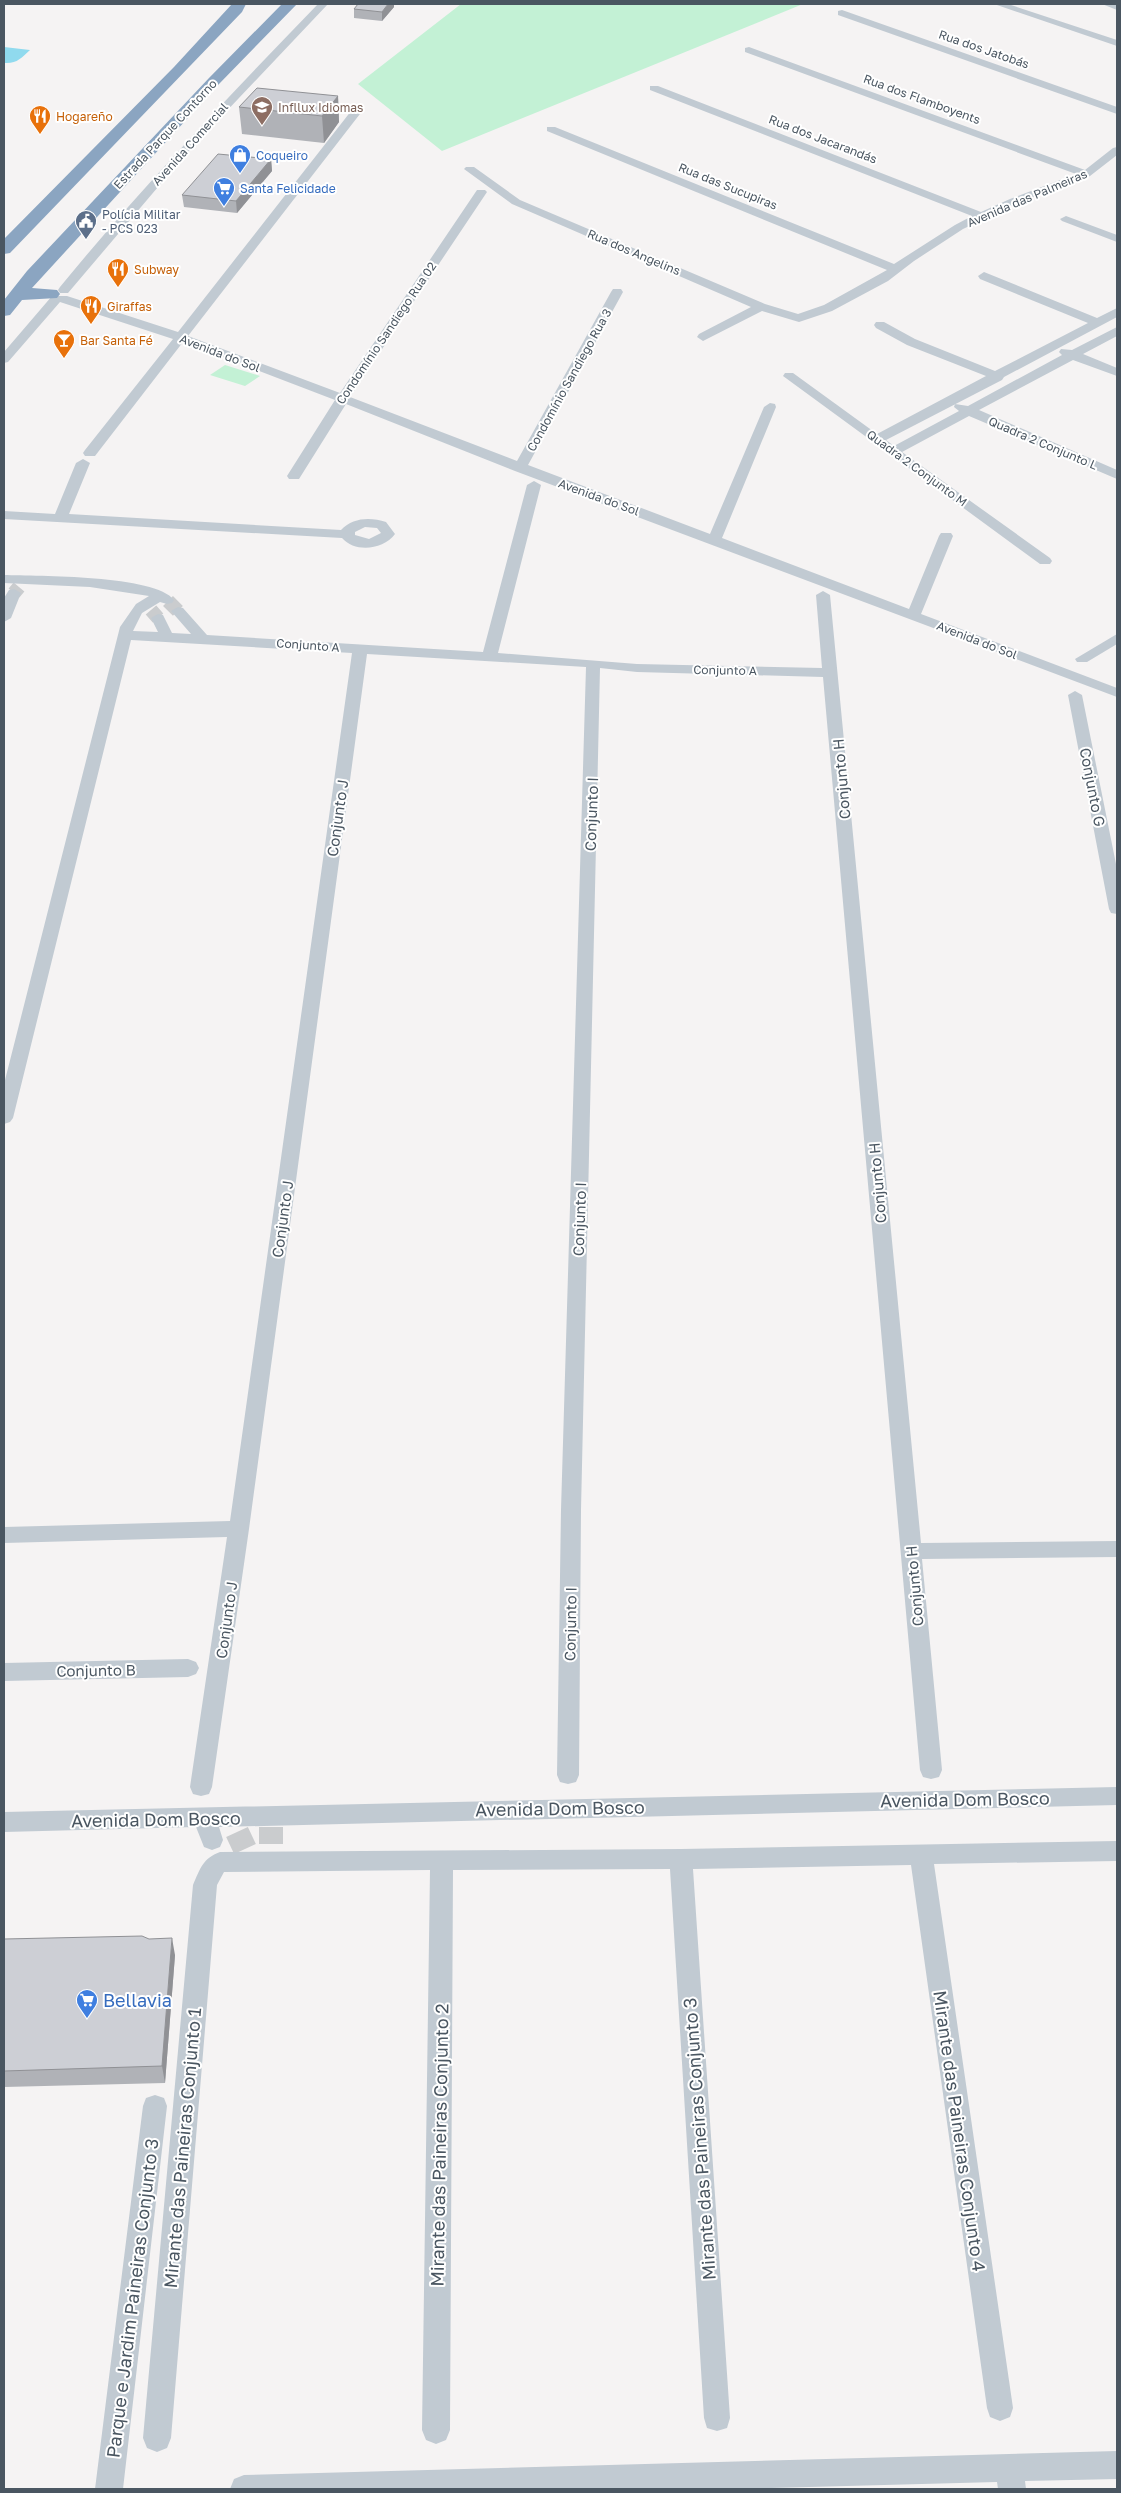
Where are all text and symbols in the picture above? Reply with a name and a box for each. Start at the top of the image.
street label: Rua dos Jatobás [937,26,1031,72]
street label: Rua dos Flamboyents [861,71,983,127]
street label: Estrada Parque Contorno [110,76,220,192]
school or university icon: Infllux Idiomas [250,95,274,126]
street label: Avenida Comercial [149,99,231,189]
place label: Infllux Idiomas [278,100,363,115]
restaurant icon: Hogareño [28,104,52,135]
place label: Hogareño [56,109,113,124]
street label: Rua dos Jacarandás [767,111,879,167]
shop icon: Coqueiro [228,143,252,174]
place label: Coqueiro [256,148,308,163]
street label: Rua das Sucupiras [676,159,780,213]
street label: Avenida das Palmeiras [965,166,1089,230]
supermarket icon: Santa Felicidade [212,176,236,207]
place label: Santa Felicidade [240,181,336,196]
place label: Polícia Militar - PCS 023 [102,207,181,236]
public building icon: Polícia Militar - PCS 023 [74,209,98,240]
street label: Rua dos Angelins [585,226,683,278]
restaurant icon: Subway [106,257,130,288]
street label: Condomínio Sandiego Rua 02 [333,259,439,407]
place label: Subway [134,262,179,277]
restaurant icon: Giraffas [79,294,103,325]
place label: Giraffas [107,299,152,314]
street label: Condomínio Sandiego Rua 3 [523,306,615,454]
bar icon: Bar Santa Fé [52,328,76,359]
street label: Avenida do Sol [178,331,262,375]
place label: Bar Santa Fé [80,333,153,348]
street label: Quadra 2 Conjunto L [986,413,1100,473]
street label: Quadra 2 Conjunto M [864,427,970,509]
street label: Avenida do Sol [557,475,642,519]
street label: Avenida do Sol [935,618,1019,662]
street label: Conjunto A [276,635,340,655]
street label: Conjunto A [693,662,757,678]
street label: Conjunto H [829,738,853,820]
street label: Conjunto G [1077,746,1109,828]
street label: Conjunto I [581,777,601,851]
street label: Conjunto J [323,778,351,858]
street label: Conjunto H [865,1142,889,1224]
street label: Conjunto J [268,1179,296,1259]
street label: Conjunto I [569,1182,589,1256]
street label: Conjunto H [902,1545,926,1627]
street label: Conjunto J [212,1580,240,1660]
street label: Conjunto I [560,1587,580,1661]
street label: Conjunto B [56,1660,136,1680]
street label: Avenida Dom Bosco [880,1787,1050,1811]
street label: Avenida Dom Bosco [475,1796,645,1820]
street label: Avenida Dom Bosco [71,1807,241,1831]
supermarket icon: Bellavia [75,1988,99,2019]
place label: Bellavia [103,1989,172,2011]
street label: Mirante das Paineiras Conjunto 4 [929,1989,991,2273]
street label: Mirante das Paineiras Conjunto 3 [678,1997,720,2281]
street label: Mirante das Paineiras Conjunto 2 [426,2003,452,2287]
street label: Mirante das Paineiras Conjunto 1 [159,2007,205,2289]
street label: Parque e Jardim Paineiras Conjunto 3 [101,2137,163,2459]

